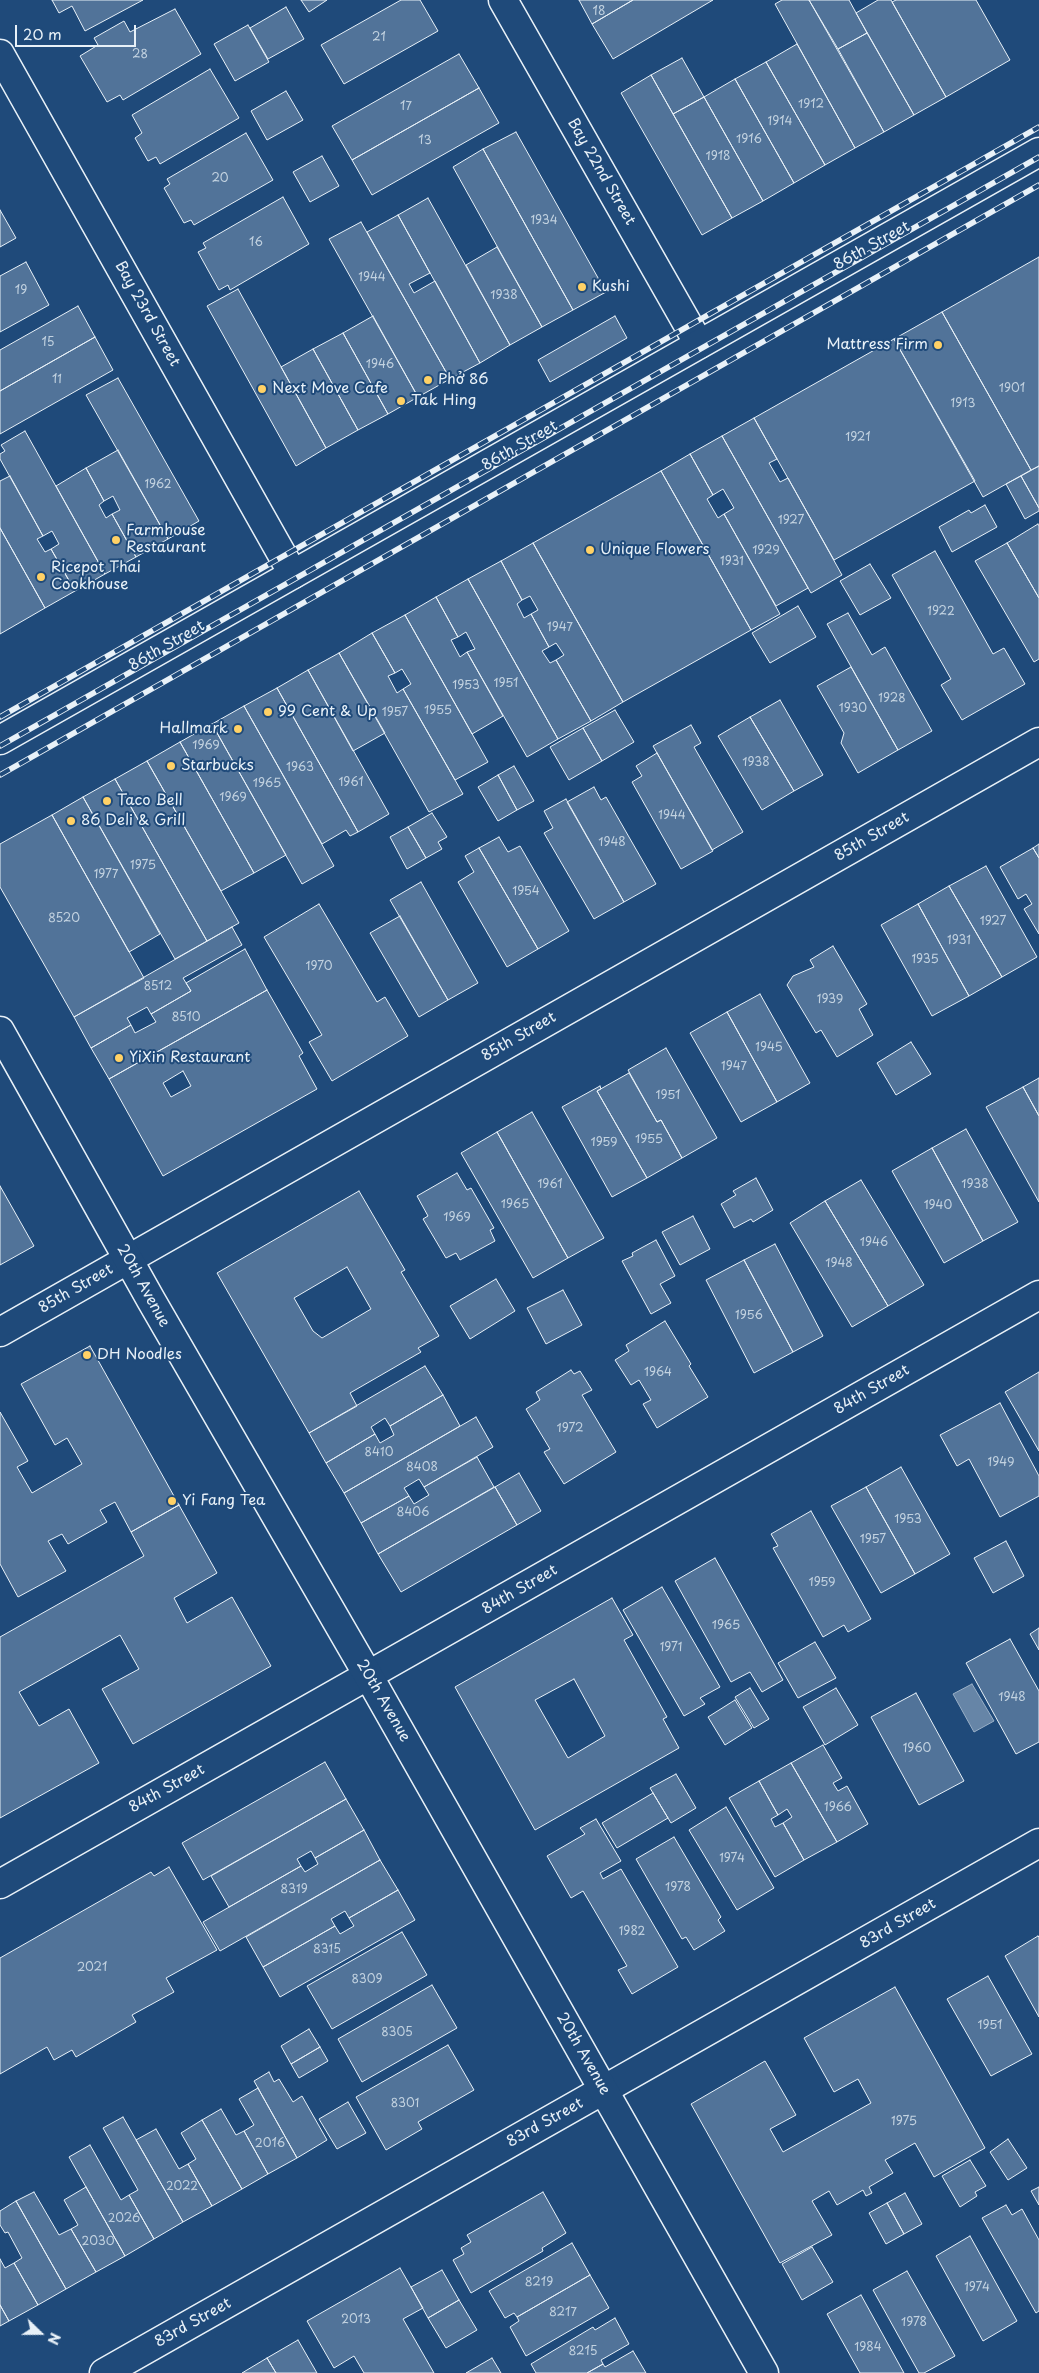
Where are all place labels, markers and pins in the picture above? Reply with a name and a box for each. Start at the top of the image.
place label: Kushi [592,278,630,296]
marker: Kushi [576,281,588,293]
place label: Mattress Firm [826,336,928,354]
marker: Mattress Firm [932,339,944,351]
place label: Phở 86 [438,371,488,389]
marker: Phở 86 [422,374,434,386]
place label: Next Move Cafe [272,380,388,398]
marker: Next Move Cafe [256,383,268,395]
place label: Tak Hing [411,392,476,410]
marker: Tak Hing [395,395,407,407]
place label: Farmhouse Restaurant [126,522,206,557]
marker: Farmhouse Restaurant [110,534,122,546]
place label: Unique Flowers [600,541,709,559]
marker: Unique Flowers [584,544,596,556]
place label: Ricepot Thai Cookhouse [51,559,141,594]
marker: Ricepot Thai Cookhouse [35,571,47,583]
place label: 99 Cent & Up [278,703,377,721]
marker: 99 Cent & Up [262,706,274,718]
place label: Hallmark [160,720,228,738]
marker: Hallmark [232,723,244,735]
place label: Starbucks [181,757,254,775]
marker: Starbucks [165,760,177,772]
place label: Taco Bell [117,792,183,810]
marker: Taco Bell [101,795,113,807]
place label: 86 Deli & Grill [81,812,185,830]
marker: 86 Deli & Grill [65,815,77,827]
place label: YiXin Restaurant [129,1049,250,1067]
marker: YiXin Restaurant [113,1052,125,1064]
place label: DH Noodles [97,1346,182,1364]
marker: DH Noodles [81,1349,93,1361]
place label: Yi Fang Tea [182,1492,265,1510]
marker: Yi Fang Tea [166,1495,178,1507]

